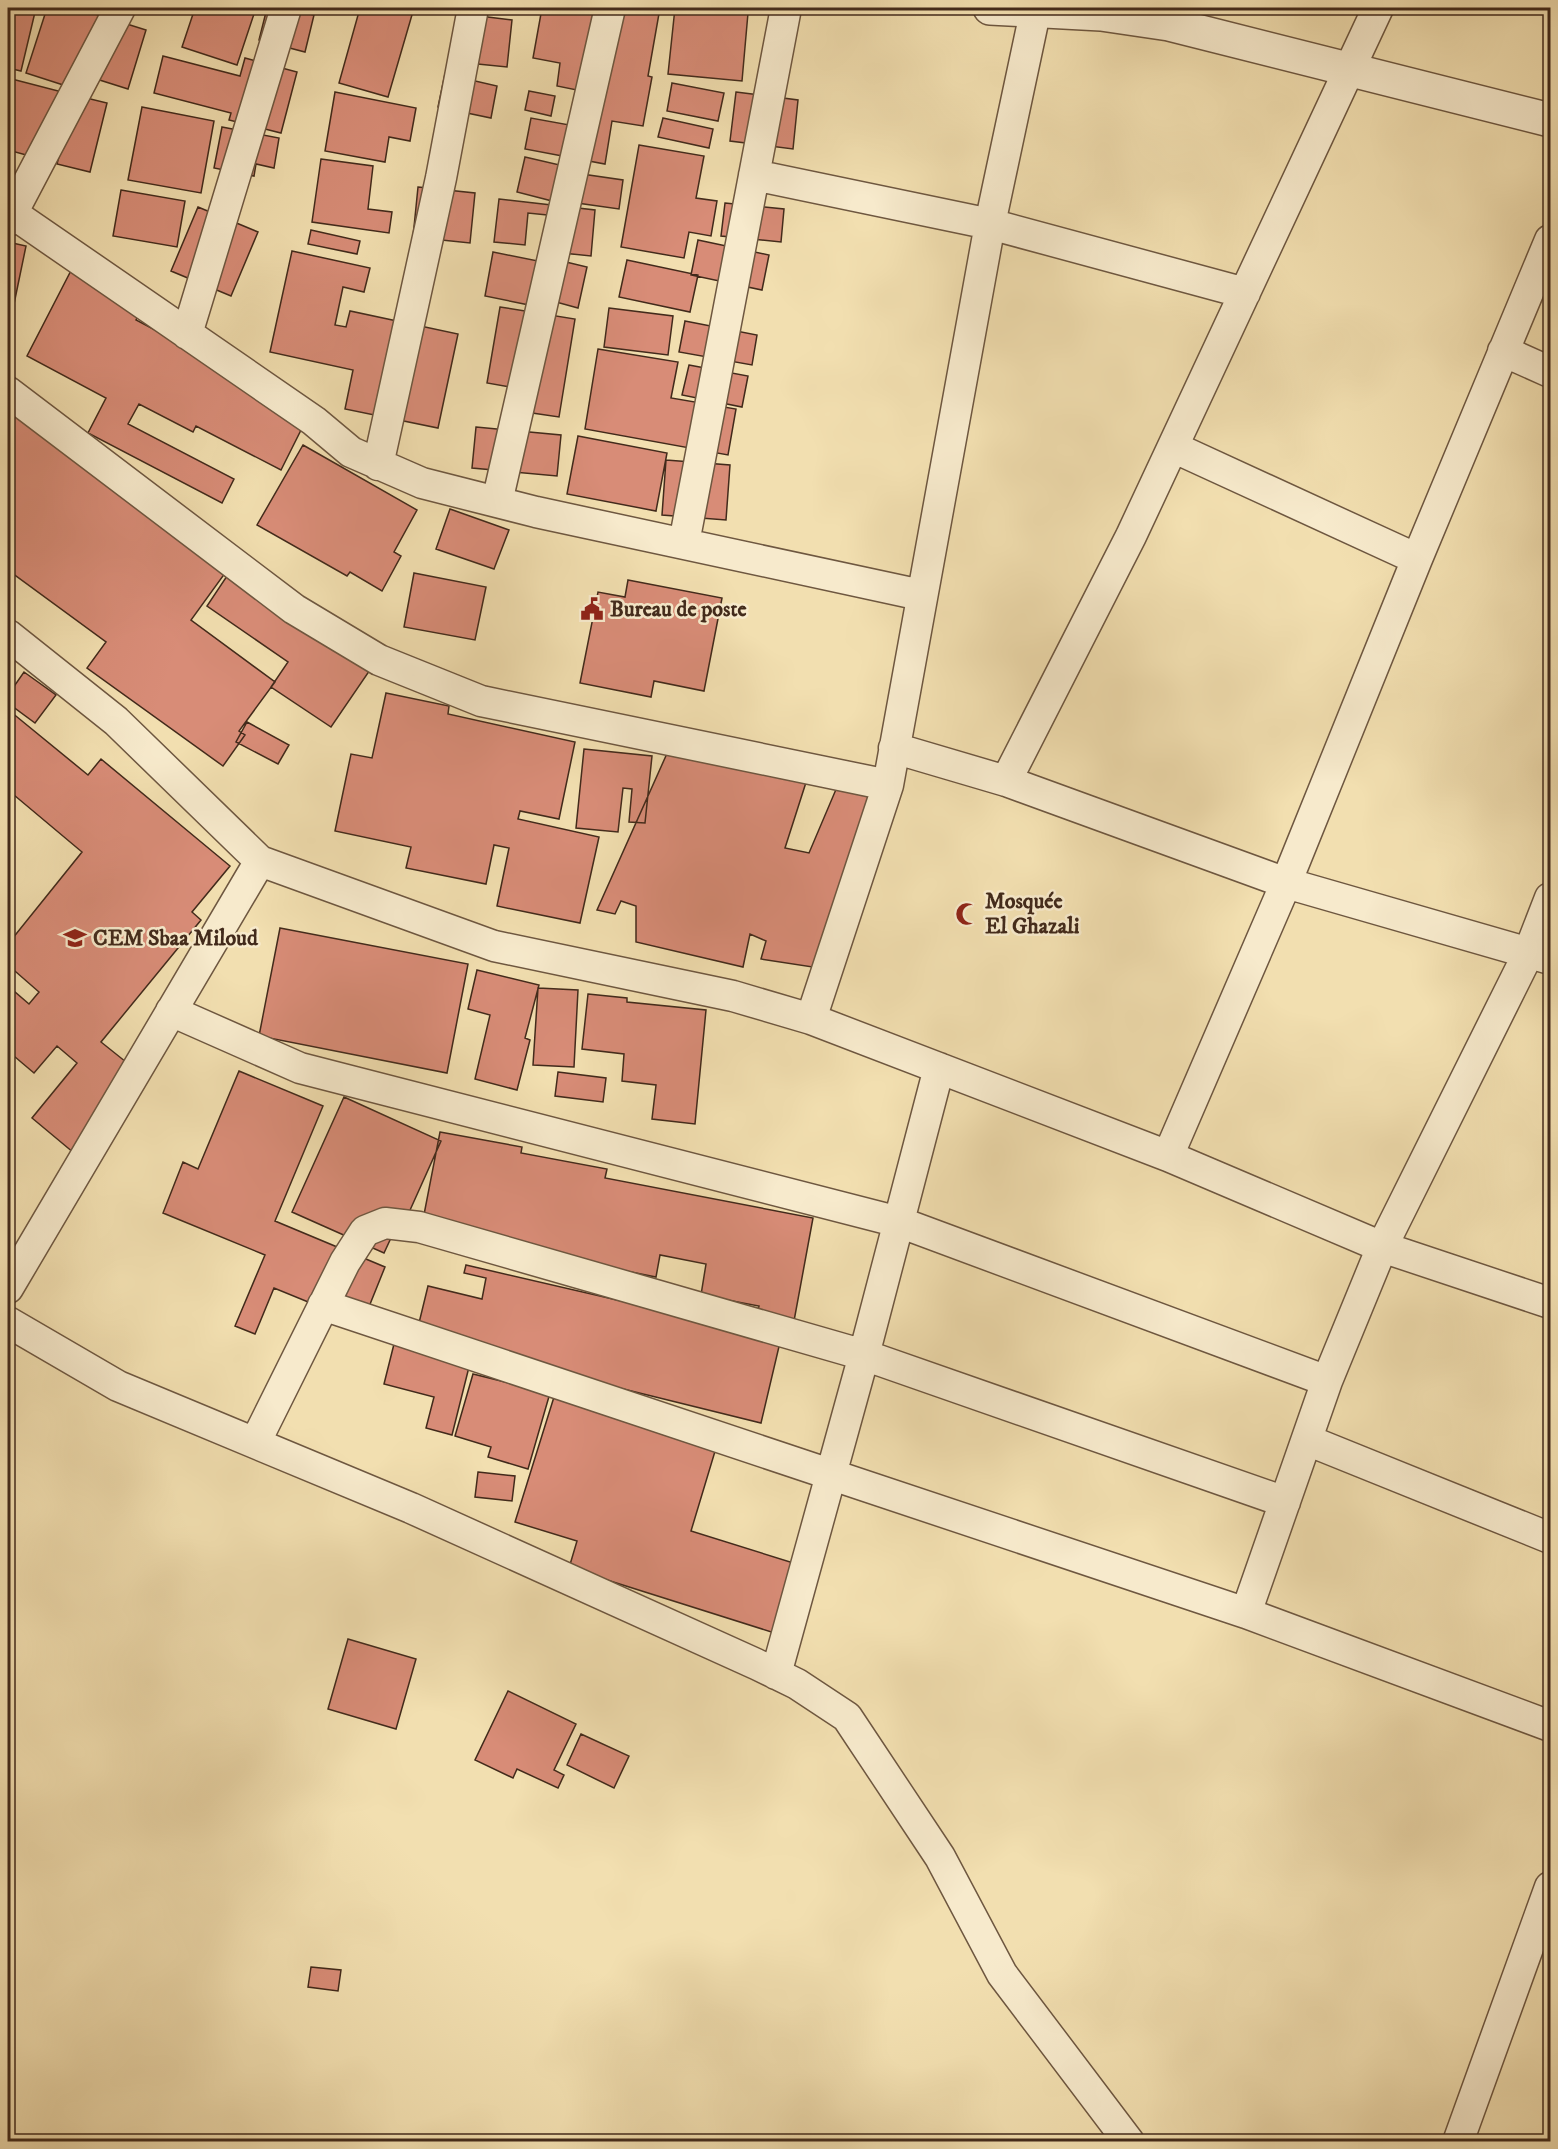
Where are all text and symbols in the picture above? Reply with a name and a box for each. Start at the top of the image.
public building icon: Bureau de poste [579,596,605,622]
place label: Bureau de poste [610,596,747,623]
place label: Mosquée El Ghazali [985,888,1080,940]
mosque icon: Mosquée El Ghazali [954,901,980,927]
school or university icon: CEM Sbaa Miloud [62,925,88,951]
place label: CEM Sbaa Miloud [93,925,259,952]

